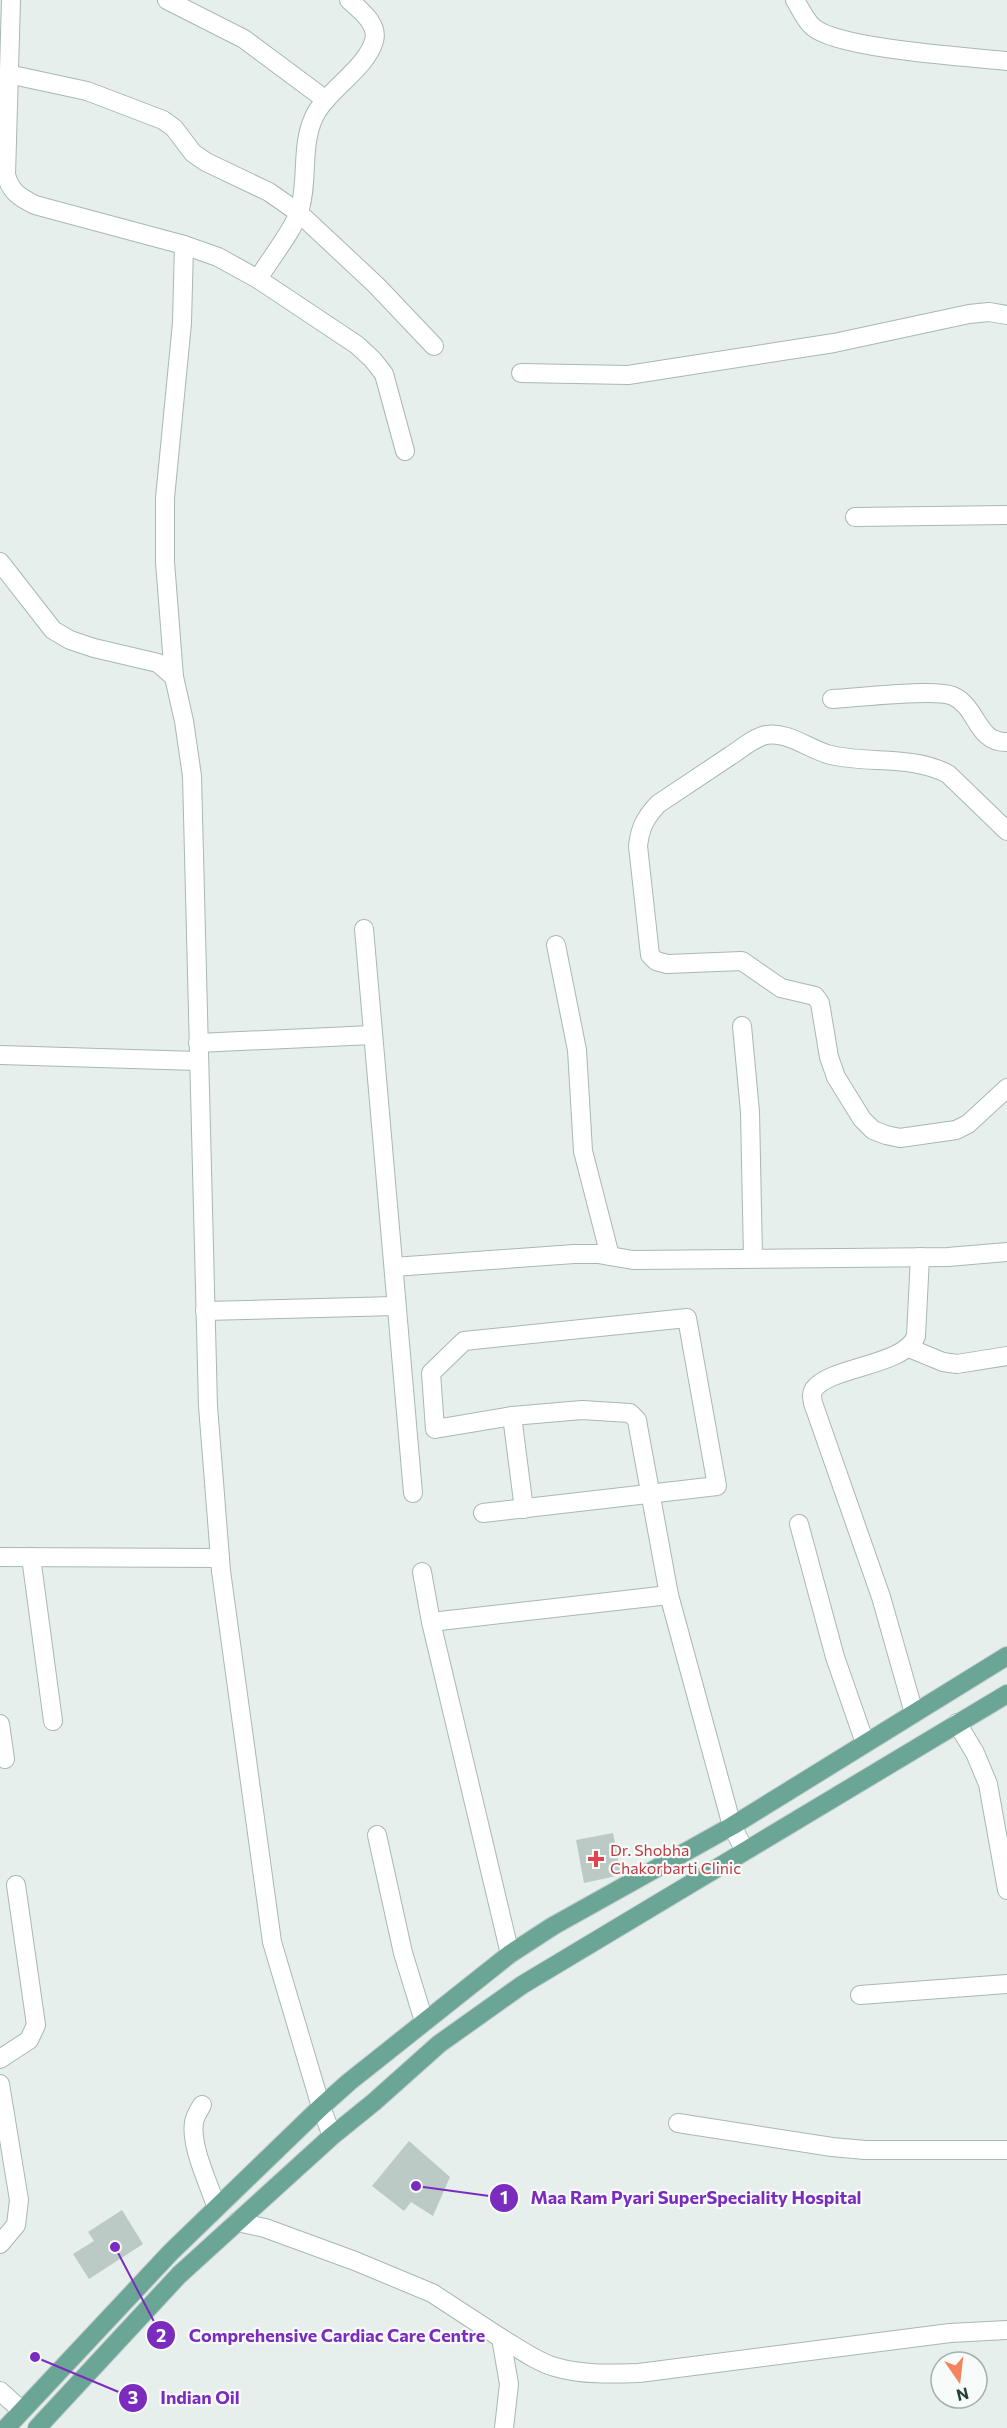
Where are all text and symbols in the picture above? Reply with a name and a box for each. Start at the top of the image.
place label: Dr. Shobha Chakorbarti Clinic [610,1840,741,1877]
marker: Dr. Shobha Chakorbarti Clinic [587,1850,605,1868]
callout: Maa Ram Pyari SuperSpeciality Hospital [489,2180,874,2216]
text: 1 [500,2186,508,2208]
text: Maa Ram Pyari SuperSpeciality Hospital [530,2186,862,2208]
callout: Comprehensive Cardiac Care Centre [146,2317,497,2353]
text: 2 [156,2324,166,2346]
text: Comprehensive Cardiac Care Centre [189,2324,485,2346]
north arrow [929,2350,989,2410]
callout: Indian Oil [118,2380,252,2416]
text: N [955,2384,971,2406]
text: 3 [128,2386,138,2408]
text: Indian Oil [160,2386,240,2408]

